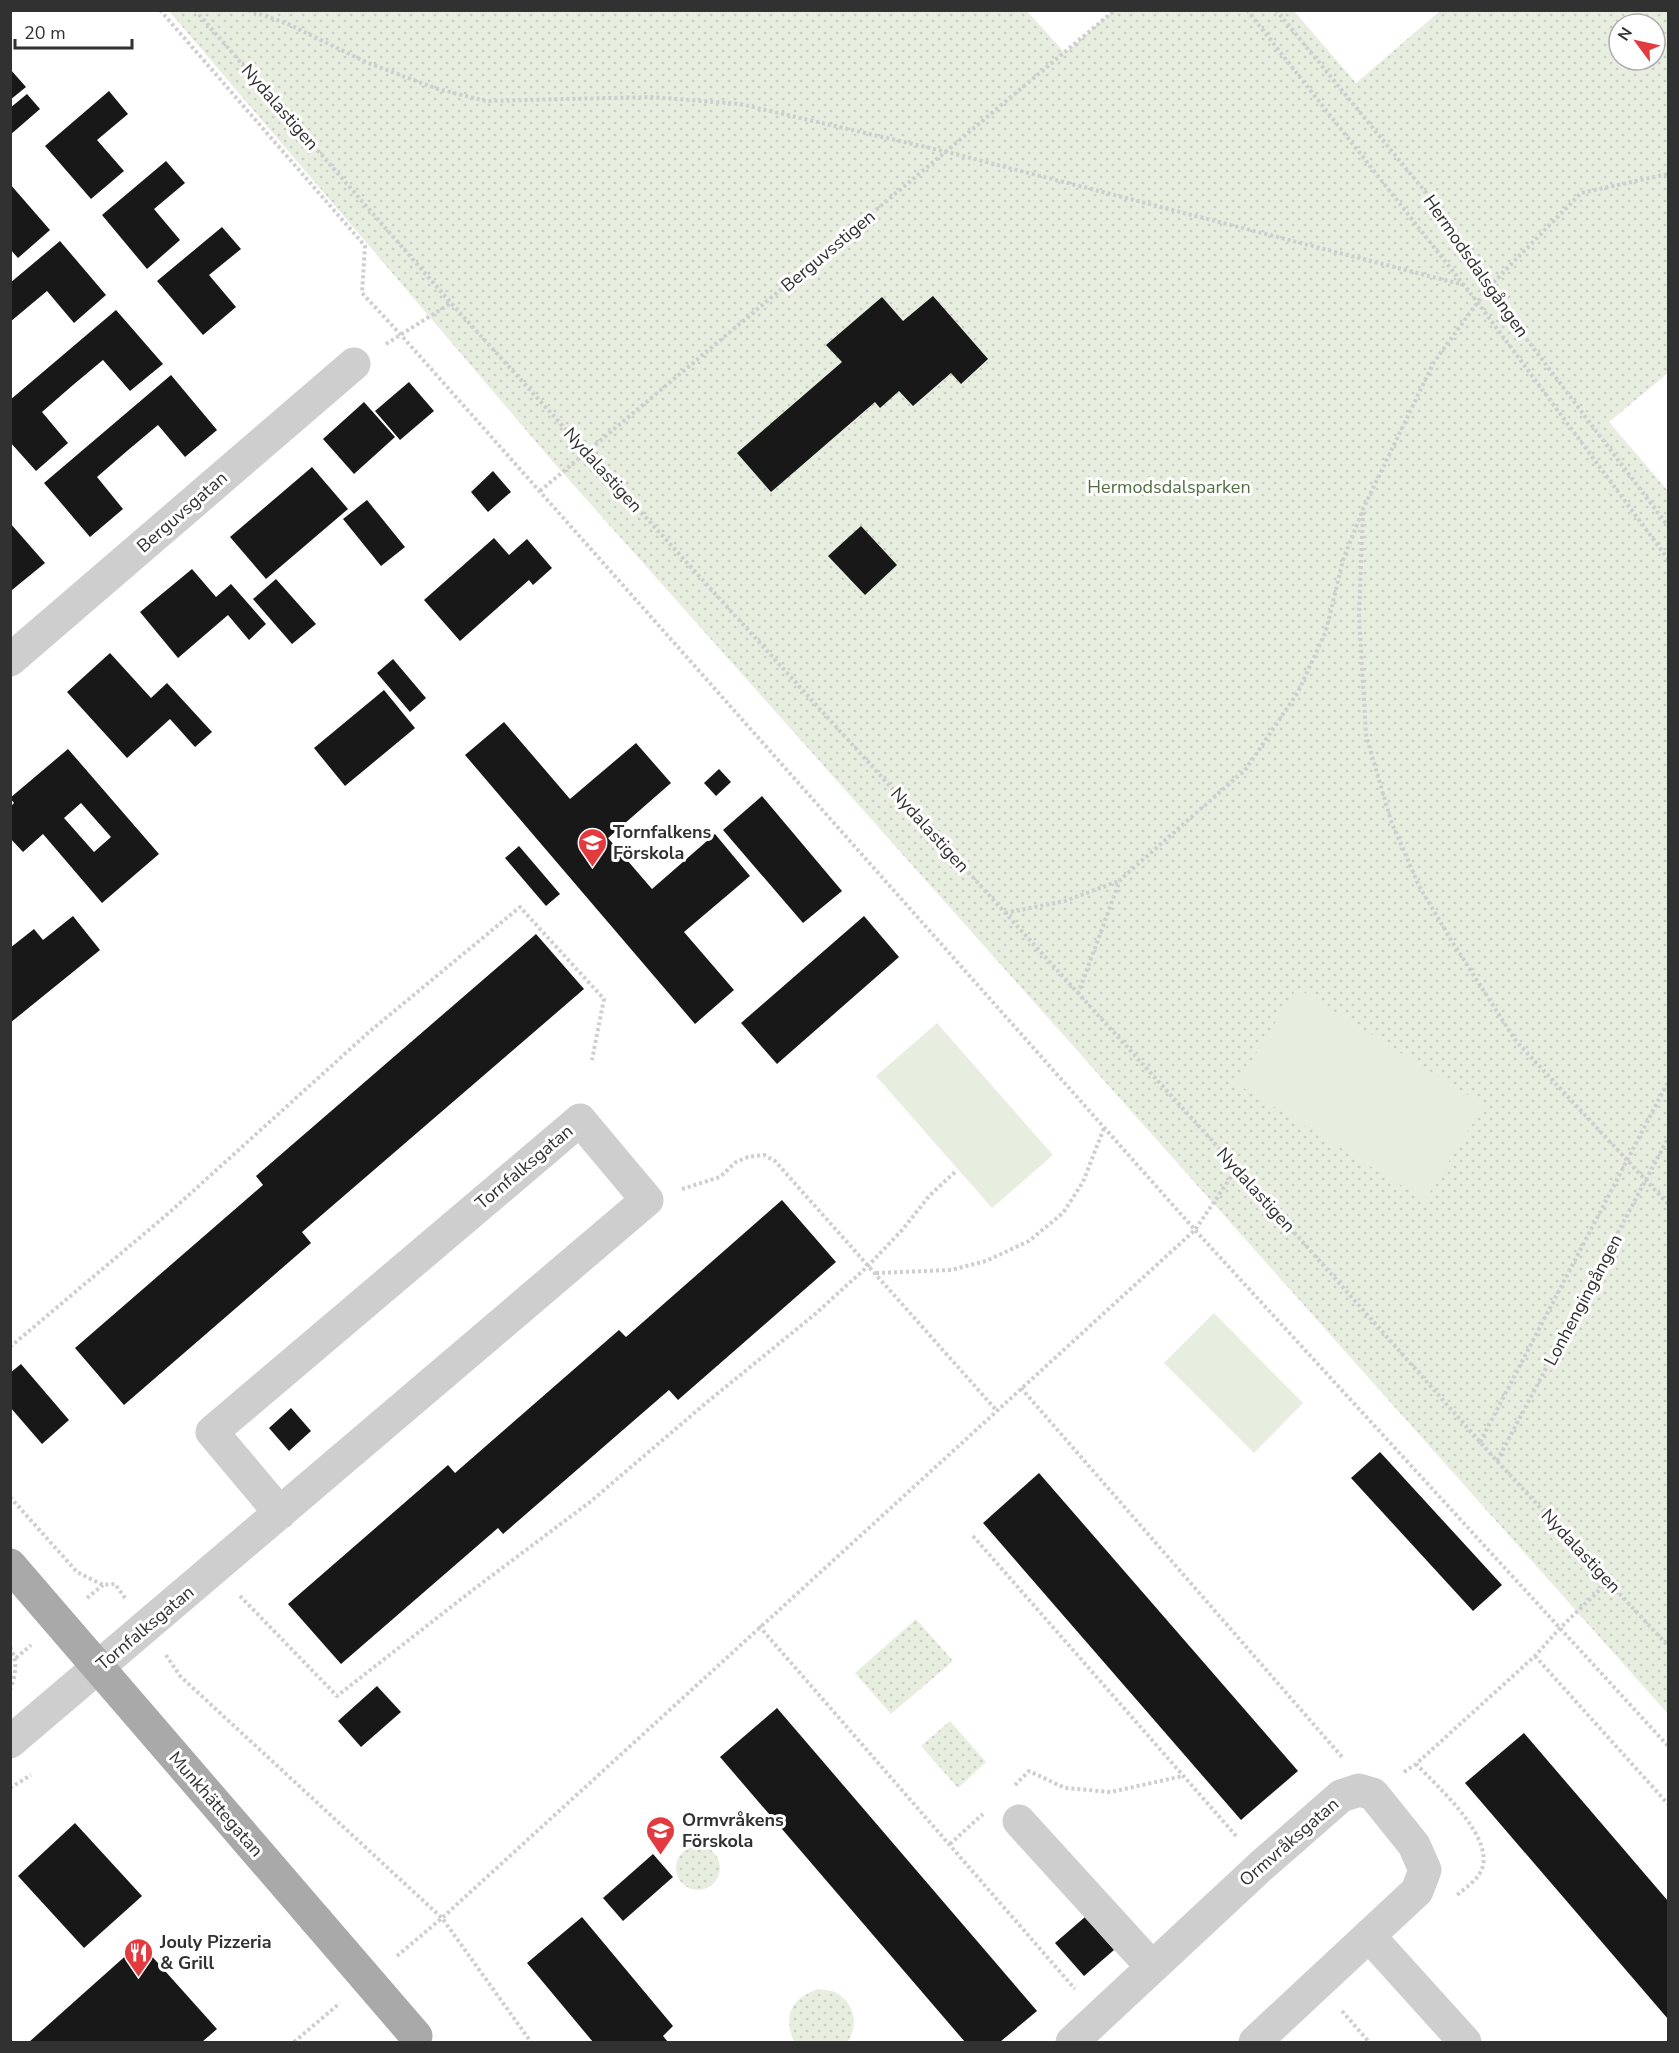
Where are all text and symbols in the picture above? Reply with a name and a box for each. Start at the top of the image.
scale bar [15,12,132,50]
north arrow [1607,12,1667,72]
text: 20 m [24,21,66,45]
text: N [1613,23,1638,45]
street label: Nydalastigen [236,59,324,155]
street label: Hermodsdalsgången [1418,190,1534,342]
street label: Berguvsstigen [776,205,880,297]
street label: Nydalastigen [558,422,648,518]
street label: Berguvsgatan [132,466,232,558]
park label: Hermodsdalsparken [1087,475,1251,499]
street label: Nydalastigen [885,782,975,878]
place label: Tornfalkens Förskola [613,820,712,865]
school or university icon: Tornfalkens Förskola [576,826,608,868]
street label: Tornfalksgatan [470,1119,578,1215]
street label: Nydalastigen [1211,1142,1301,1238]
street label: Lonhengingången [1538,1230,1628,1370]
street label: Nydalastigen [1536,1504,1626,1598]
street label: Tornfalksgatan [91,1580,199,1676]
street label: Munkhättegatan [163,1746,269,1862]
street label: Ormvråksgatan [1234,1792,1344,1892]
place label: Ormvråkens Förskola [682,1808,784,1853]
school or university icon: Ormvråkens Förskola [645,1814,677,1856]
place label: Jouly Pizzeria & Grill [159,1930,271,1975]
restaurant icon: Jouly Pizzeria & Grill [123,1936,155,1978]

